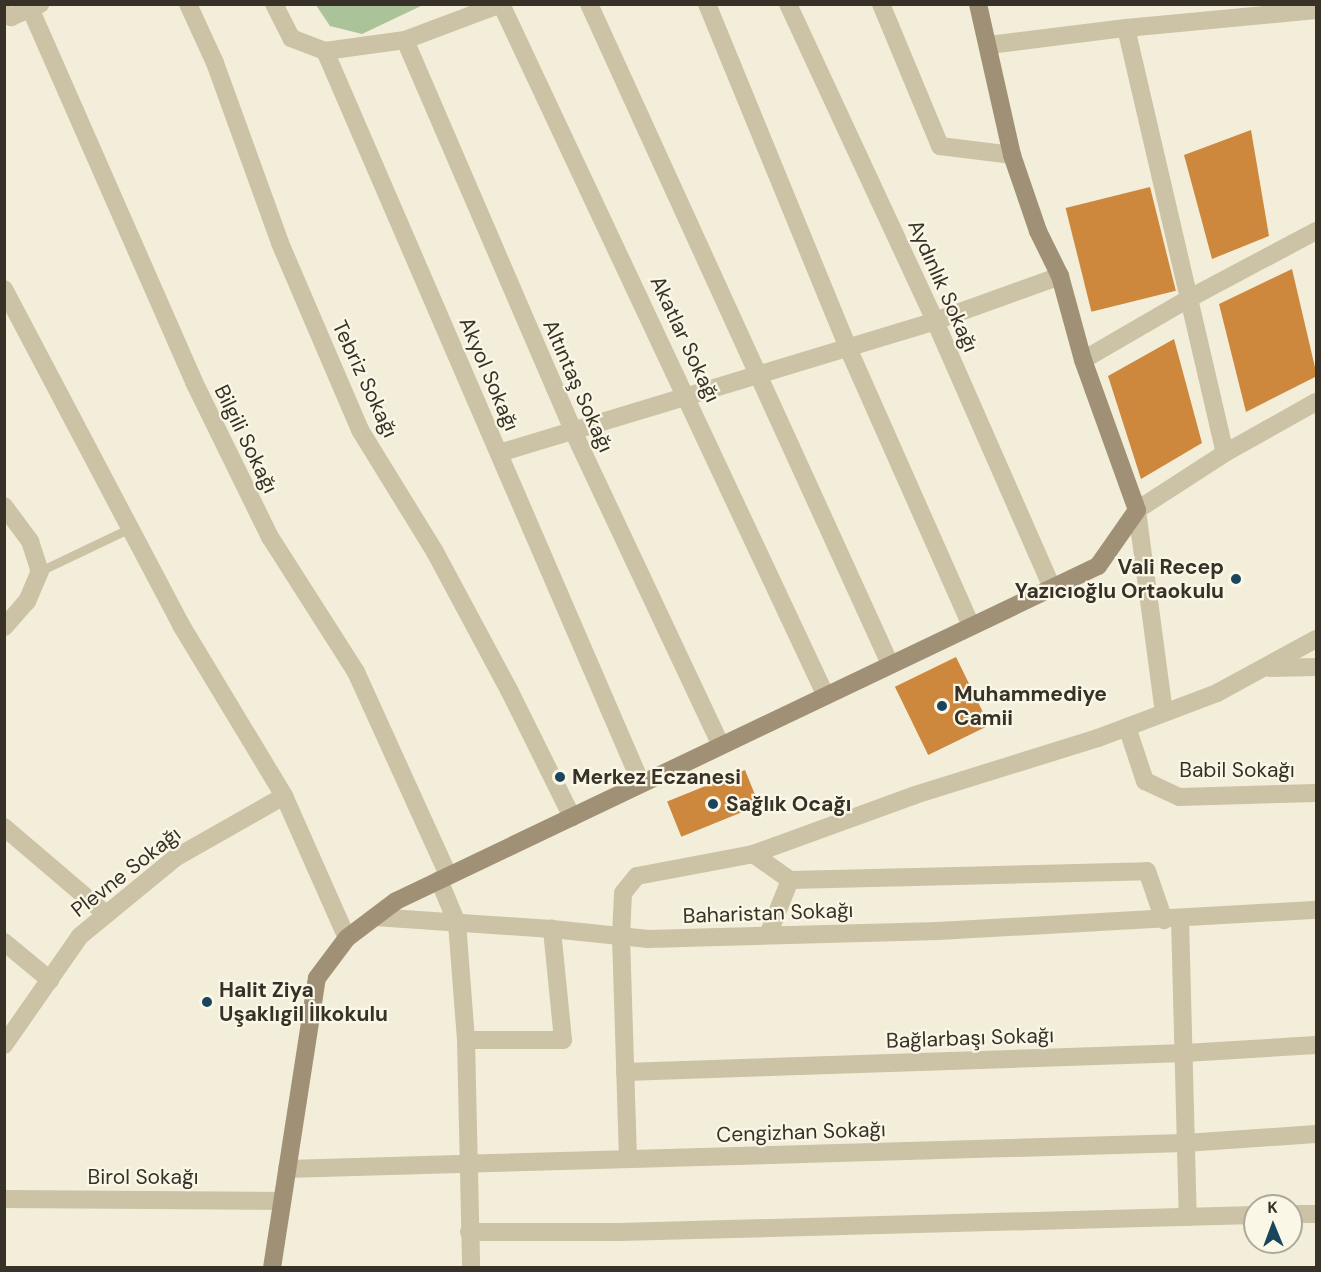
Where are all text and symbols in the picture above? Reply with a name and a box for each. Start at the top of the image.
street label: Aydınlık Sokağı [903,216,983,356]
street label: Akatlar Sokağı [645,272,725,406]
street label: Akyol Sokağı [454,313,524,435]
street label: Altıntaş Sokağı [538,316,618,456]
street label: Tebriz Sokağı [327,317,403,441]
street label: Bilgili Sokağı [209,381,283,497]
place label: Vali Recep Yazıcıoğlu Ortaokulu [1015,554,1224,604]
marker: Vali Recep Yazıcıoğlu Ortaokulu [1229,572,1243,586]
place label: Muhammediye Camii [954,681,1107,731]
marker: Muhammediye Camii [935,699,949,713]
street label: Babil Sokağı [1179,757,1295,783]
place label: Merkez Eczanesi [572,764,741,790]
marker: Merkez Eczanesi [553,770,567,784]
place label: Sağlık Ocağı [726,791,851,817]
marker: Sağlık Ocağı [704,795,722,813]
street label: Plevne Sokağı [66,821,186,923]
street label: Baharistan Sokağı [682,897,854,929]
place label: Halit Ziya Uşaklıgil İlkokulu [219,977,388,1027]
marker: Halit Ziya Uşaklıgil İlkokulu [200,995,214,1009]
street label: Bağlarbaşı Sokağı [886,1022,1054,1054]
street label: Cengizhan Sokağı [716,1116,886,1148]
street label: Birol Sokağı [88,1164,198,1190]
north arrow [1243,1194,1303,1254]
text: K [1267,1197,1278,1218]

